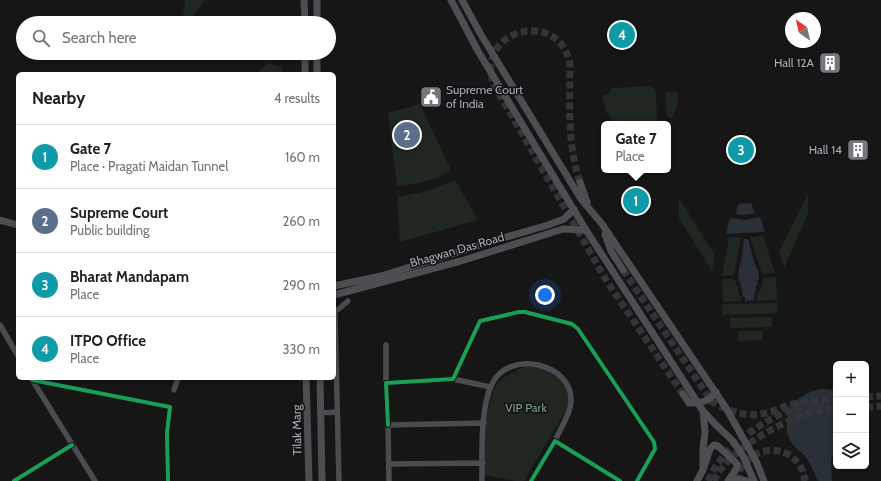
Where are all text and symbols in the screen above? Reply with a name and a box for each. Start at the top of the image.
north arrow [785,12,821,48]
search box [16,16,336,60]
pin: 4 [609,20,635,50]
icon: search [30,27,52,49]
text: Search here [62,29,137,47]
building icon: Hall 12A [817,50,843,76]
place label: Hall 12A [774,55,815,70]
place label: Supreme Court of India [446,82,523,111]
public building icon: Supreme Court of India [418,84,444,110]
text: Nearby [32,88,85,108]
text: 4 results [274,90,320,106]
pin: 2 [394,120,420,150]
popup [601,121,671,173]
text: Gate 7 [615,130,657,148]
pin: 3 [728,135,754,165]
building icon: Hall 14 [845,137,871,163]
text: Gate 7 [70,140,111,158]
place label: Hall 14 [809,142,842,157]
text: Place [615,148,645,164]
text: 1 [43,149,47,165]
text: 160 m [285,149,320,165]
text: Place · Pragati Maidan Tunnel [70,158,228,174]
pin: 1 [623,186,649,216]
text: Supreme Court [70,204,168,222]
text: 2 [42,213,48,229]
text: 260 m [282,213,320,229]
text: Public building [70,222,150,238]
street label: Bhagwan Das Road [408,229,506,270]
text: Bharat Mandapam [70,268,189,286]
text: 3 [41,277,49,293]
text: 290 m [282,277,320,293]
your location [535,285,555,305]
text: Place [70,286,99,302]
text: ITPO Office [70,332,146,350]
text: 4 [41,341,49,357]
text: 330 m [283,341,320,357]
text: Place [70,350,99,366]
map controls [833,361,869,469]
button: + [833,361,869,397]
button: − [833,397,869,433]
park label: VIP Park [505,400,547,415]
street label: Tilak Marg [289,404,304,455]
button: layers [833,433,869,469]

